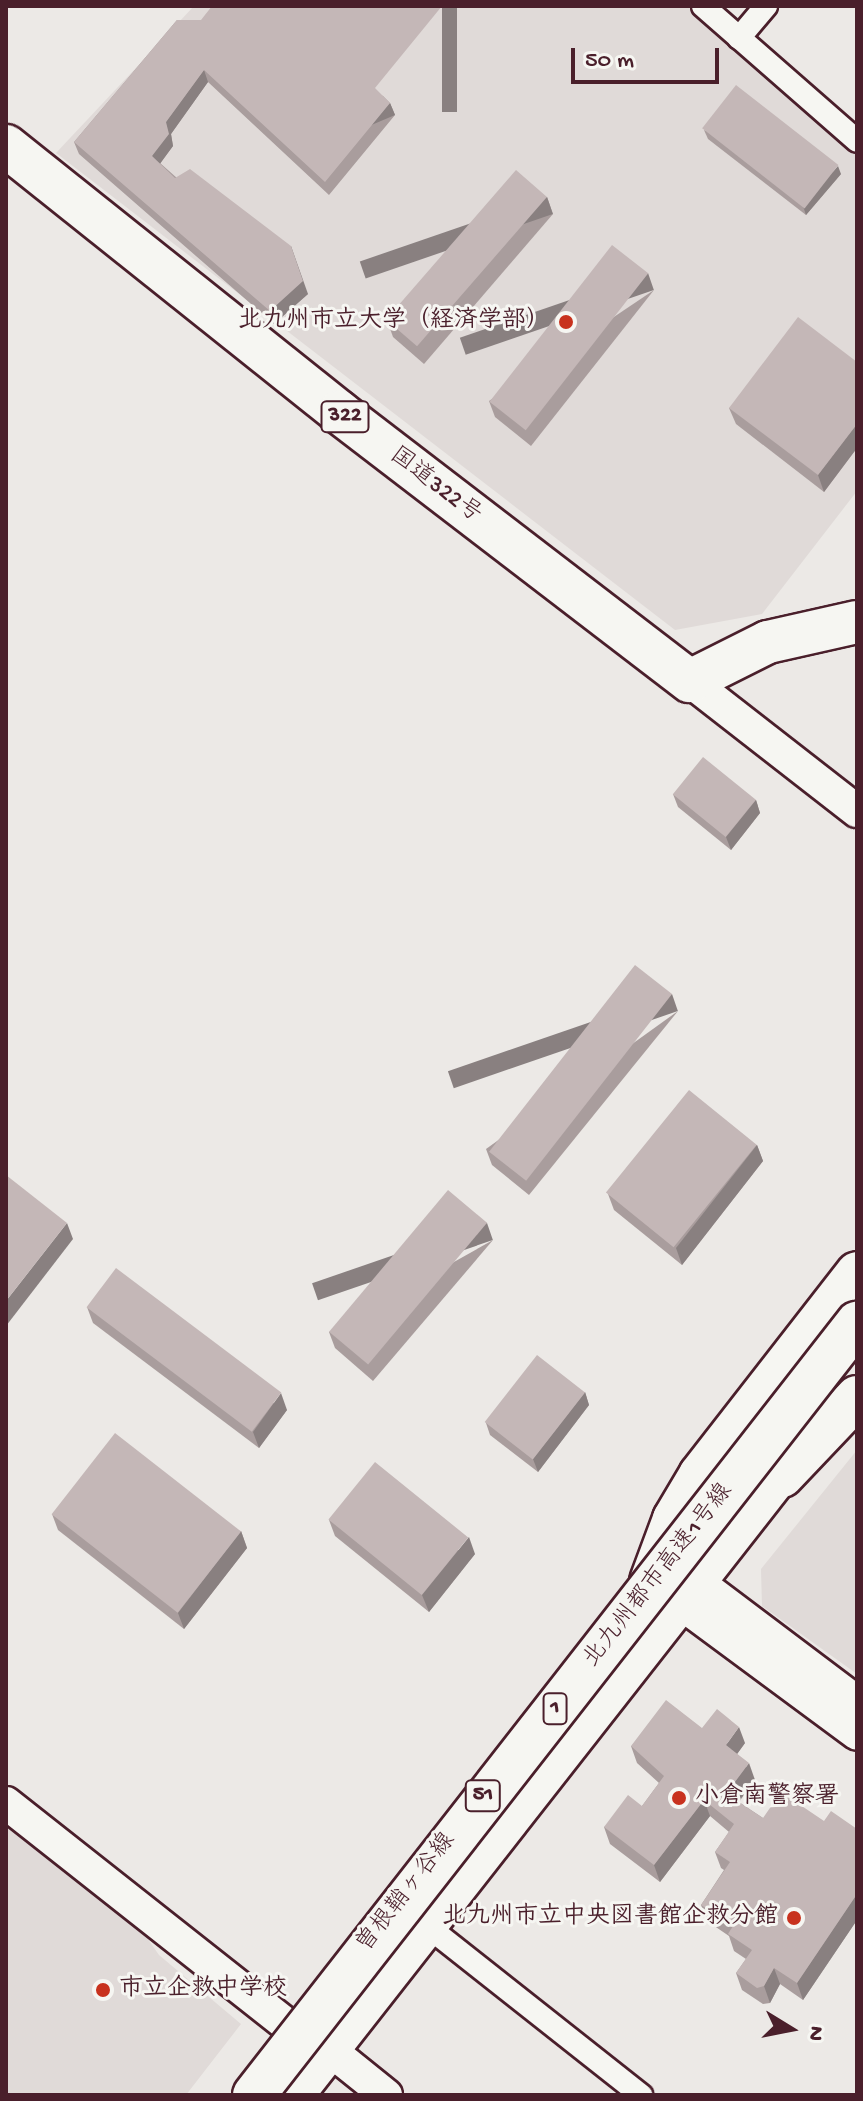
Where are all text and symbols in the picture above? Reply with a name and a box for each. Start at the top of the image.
scale bar [575,32,723,82]
text: 50 m [585,47,634,76]
place label: 北九州市立大学（経済学部） [238,308,550,336]
marker: 北九州市立大学（経済学部） [557,313,575,331]
road number: 322 [319,399,371,435]
street label: 国道322号 [383,442,487,530]
street label: 北九州都市高速1号線 [578,1478,740,1674]
road number: 1 [541,1691,569,1727]
road number: 51 [463,1778,503,1814]
place label: 小倉南警察署 [695,1784,839,1812]
marker: 小倉南警察署 [670,1789,688,1807]
street label: 曽根鞘ヶ谷線 [351,1827,463,1959]
place label: 北九州市立中央図書館企救分館 [442,1904,778,1932]
marker: 北九州市立中央図書館企救分館 [785,1909,803,1927]
place label: 市立企救中学校 [119,1976,287,2004]
marker: 市立企救中学校 [94,1981,112,1999]
north arrow [751,1989,831,2069]
text: N [801,2024,829,2043]

